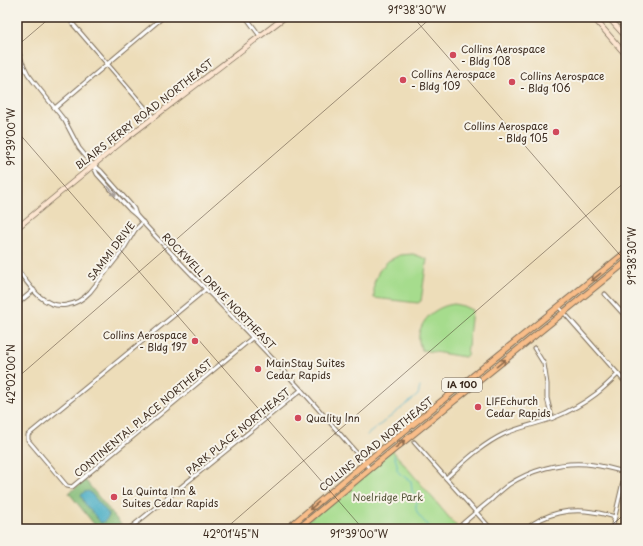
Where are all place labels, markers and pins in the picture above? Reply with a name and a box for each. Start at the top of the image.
place label: Collins Aerospace - Bldg 108 [461,41,545,68]
marker: Collins Aerospace - Bldg 108 [448,50,458,60]
place label: Collins Aerospace - Bldg 109 [411,66,495,93]
place label: Collins Aerospace - Bldg 106 [520,68,604,95]
marker: Collins Aerospace - Bldg 109 [398,75,408,85]
marker: Collins Aerospace - Bldg 106 [507,77,517,87]
place label: Collins Aerospace - Bldg 105 [464,118,548,145]
marker: Collins Aerospace - Bldg 105 [551,127,561,137]
place label: Collins Aerospace - Bldg 197 [103,327,187,354]
marker: Collins Aerospace - Bldg 197 [190,336,200,346]
place label: MainStay Suites Cedar Rapids [266,355,345,382]
marker: MainStay Suites Cedar Rapids [253,364,263,374]
place label: LIFEchurch Cedar Rapids [486,393,551,420]
marker: LIFEchurch Cedar Rapids [473,402,483,412]
place label: Quality Inn [306,410,360,425]
marker: Quality Inn [293,413,303,423]
place label: La Quinta Inn & Suites Cedar Rapids [122,483,219,510]
marker: La Quinta Inn & Suites Cedar Rapids [109,492,119,502]

